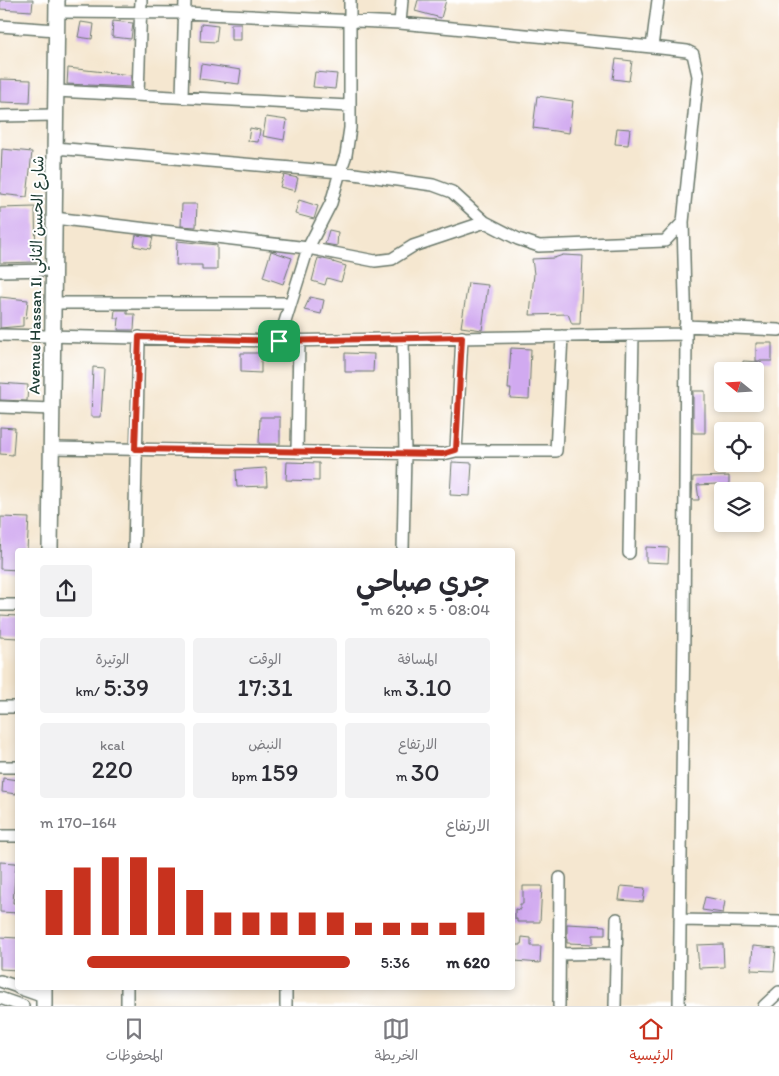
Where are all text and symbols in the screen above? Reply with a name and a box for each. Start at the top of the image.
street label: Avenue Hassan II شارع الحسن الثاني [24,155,53,395]
pin [258,320,300,362]
icon: arrive [265,327,293,355]
north arrow [714,362,764,412]
map controls [714,362,764,532]
button: locate [714,422,764,472]
button: layers [714,482,764,532]
text: جري صباحي [356,564,490,598]
button: share [40,565,92,617]
text: 08:04 · 5 × 620 m [370,600,490,619]
text: الوتيرة [95,651,129,668]
text: الوقت [249,651,281,668]
text: المسافة [398,651,438,668]
text: 5:39 [103,672,149,702]
text: 17:31 [237,672,293,702]
text: 3.10 [405,672,452,702]
text: /km [76,683,103,700]
text: km [383,683,405,700]
text: النبض [248,736,282,753]
text: الارتفاع [398,736,437,753]
text: kcal [100,737,125,754]
text: 220 [91,754,133,784]
text: 159 [261,757,298,787]
text: 30 [411,757,440,787]
text: bpm [232,768,261,785]
text: m [396,768,411,785]
text: 164–170 m [40,813,117,832]
text: الارتفاع [445,816,490,835]
text: 5:36 [380,953,410,972]
text: 620 m [446,953,490,972]
tab: المحفوظات [106,1015,163,1068]
tab: الخريطة [375,1015,418,1068]
tab: الرئيسية [629,1015,673,1068]

